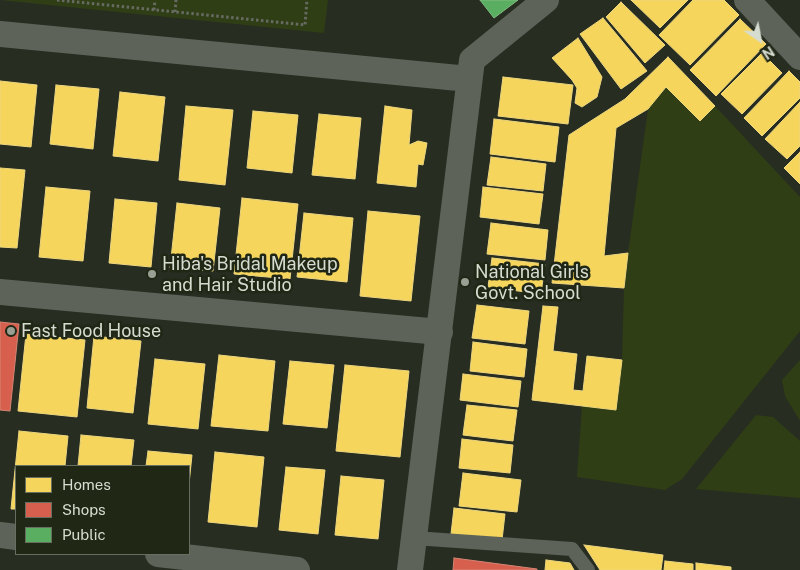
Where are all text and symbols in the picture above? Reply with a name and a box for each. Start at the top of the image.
north arrow [735,15,785,65]
text: N [759,43,777,62]
place label: Hiba's Bridal Makeup and Hair Studio [162,253,338,296]
place label: National Girls Govt. School [475,261,589,304]
marker: Hiba's Bridal Makeup and Hair Studio [146,268,158,280]
marker: National Girls Govt. School [459,276,471,288]
place label: Fast Food House [21,320,161,342]
marker: Fast Food House [5,325,17,337]
legend [15,465,190,555]
text: Homes [62,476,111,493]
text: Shops [62,501,106,518]
text: Public [62,526,106,543]

